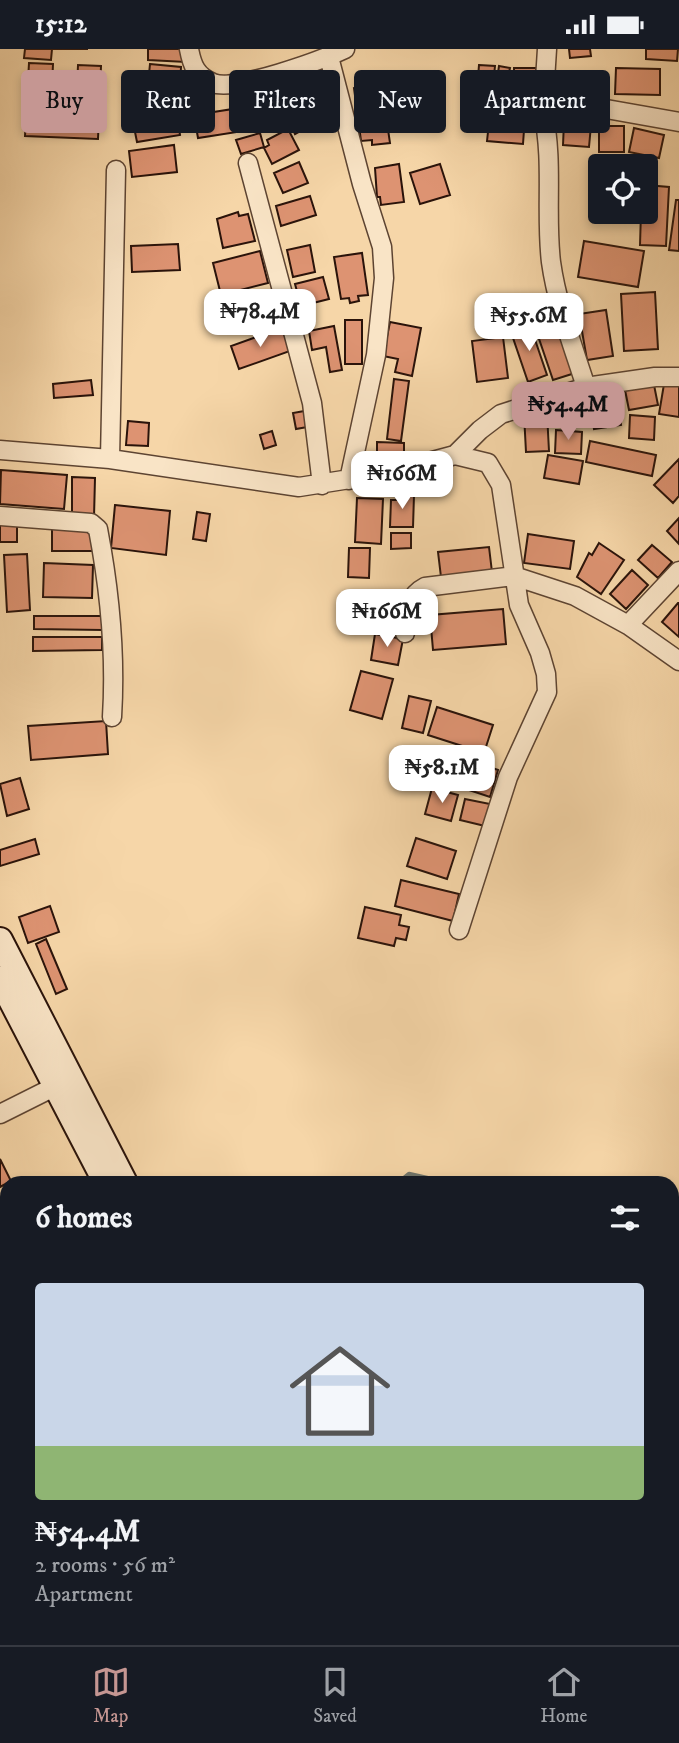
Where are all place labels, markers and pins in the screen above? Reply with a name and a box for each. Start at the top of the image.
pin: ₦78.4M [203,289,317,349]
pin: ₦55.6M [472,293,586,353]
pin: ₦54.4M [511,383,625,442]
pin: ₦166M [353,451,451,511]
pin: ₦166M [338,589,436,649]
pin: ₦58.1M [385,745,499,805]

